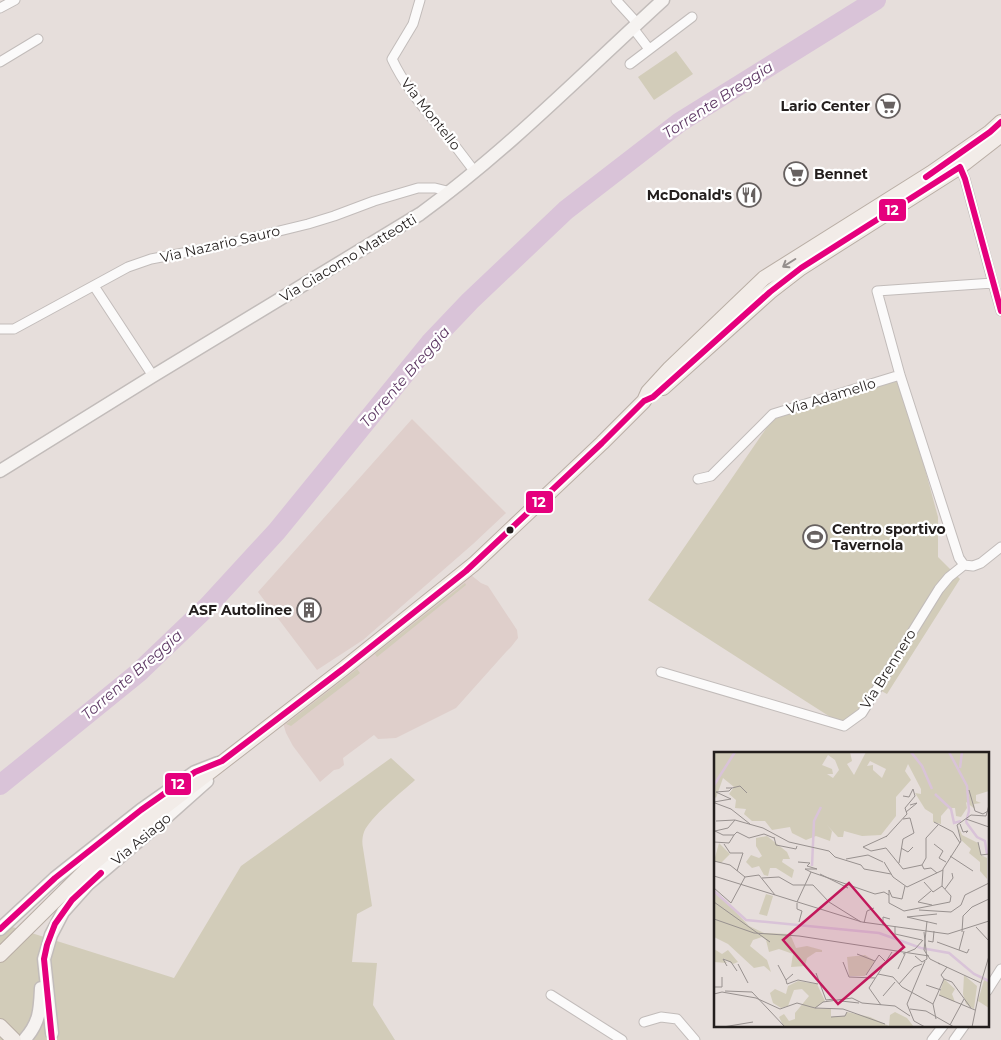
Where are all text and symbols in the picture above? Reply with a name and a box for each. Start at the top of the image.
water label: Torrente Breggia [659,57,777,142]
street label: Via Montello [397,74,465,154]
supermarket icon: Lario Center [875,93,901,119]
place label: Lario Center [780,97,870,115]
supermarket icon: Bennet [783,161,809,187]
place label: Bennet [814,165,868,183]
restaurant icon: McDonald's [736,182,762,208]
place label: McDonald's [647,186,733,204]
line badge: 12 [878,198,907,222]
text: 12 [885,201,899,219]
street label: Via Giacomo Matteotti [276,210,420,306]
street label: Via Nazario Sauro [158,221,282,267]
one-way arrow [782,258,796,268]
water label: Torrente Breggia [356,322,454,431]
street label: Via Adamello [784,374,878,418]
line badge: 12 [525,490,554,514]
text: 12 [532,493,546,511]
place label: Centro sportivo Tavernola [832,520,946,554]
sports icon: Centro sportivo Tavernola [802,524,828,550]
unlabelled marker [505,525,515,535]
building icon: ASF Autolinee [296,597,322,623]
place label: ASF Autolinee [187,601,292,619]
street label: Via Brennero [856,625,920,712]
water label: Torrente Breggia [77,626,186,724]
inset map [714,752,988,1028]
line badge: 12 [164,772,192,796]
text: 12 [171,775,185,793]
street label: Via Asiago [107,809,175,869]

